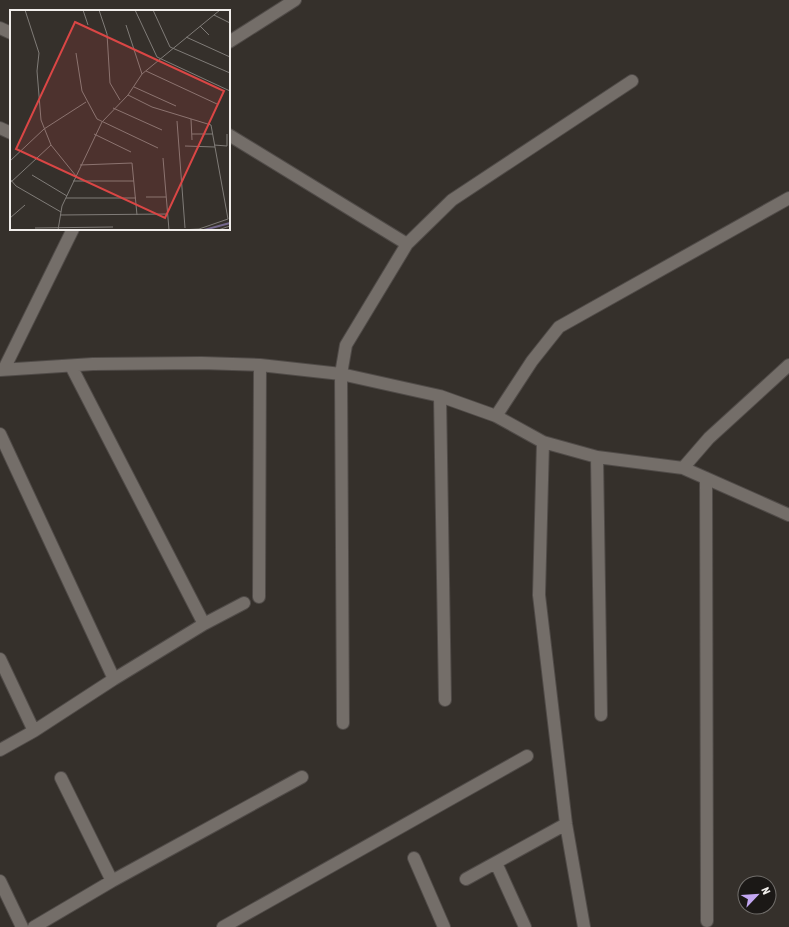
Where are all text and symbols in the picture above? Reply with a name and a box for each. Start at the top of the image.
inset map [10,10,230,230]
north arrow [737,875,777,915]
text: N [759,885,773,896]

